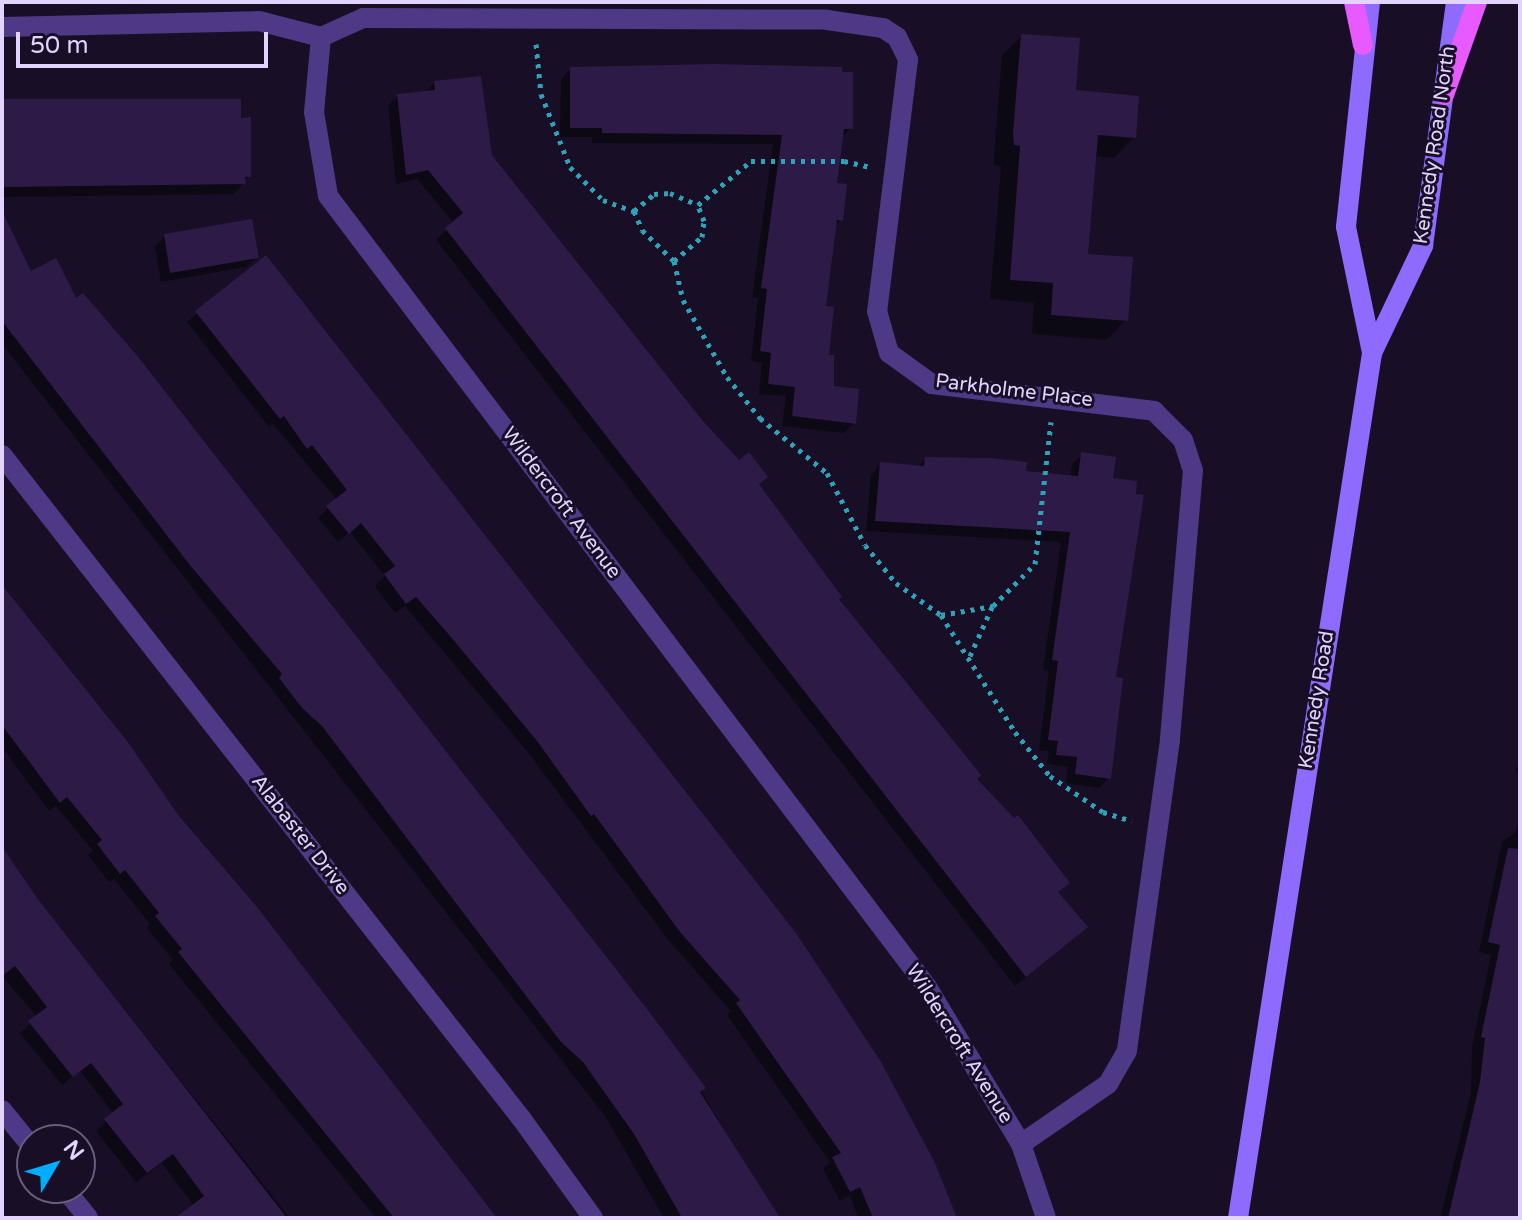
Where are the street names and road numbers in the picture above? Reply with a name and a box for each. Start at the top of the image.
street label: Kennedy Road North [1409,44,1461,246]
street label: Parkholme Place [934,369,1094,413]
street label: Wildercroft Avenue [496,423,626,583]
street label: Kennedy Road [1294,629,1340,771]
street label: Alabaster Drive [246,770,354,900]
street label: Wildercroft Avenue [900,960,1018,1128]

